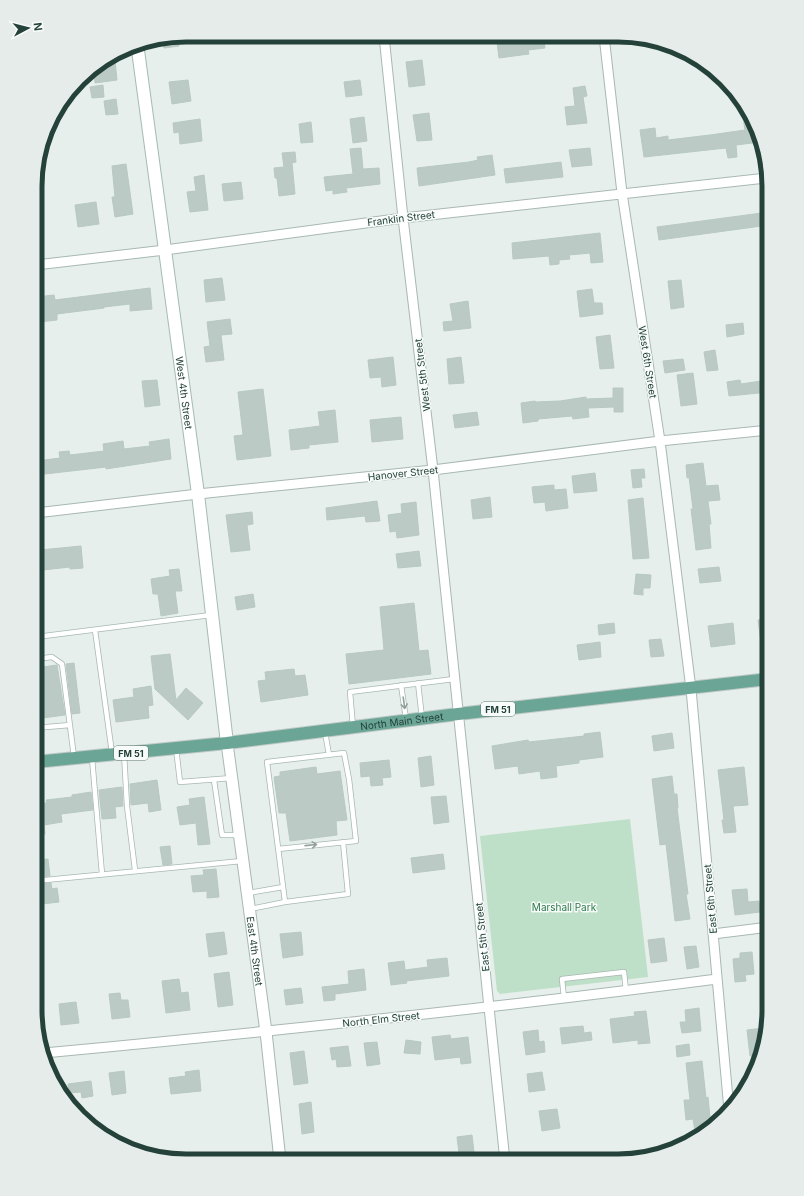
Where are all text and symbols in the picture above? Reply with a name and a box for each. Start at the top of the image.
north arrow [8,8,48,48]
text: N [30,22,45,32]
street label: Franklin Street [366,208,436,228]
street label: West 6th Street [636,325,660,400]
street label: West 5th Street [412,337,432,412]
street label: West 4th Street [173,356,195,431]
street label: Hanover Street [367,463,440,483]
one-way arrow [400,696,408,709]
road number: FM 51 [481,702,515,716]
street label: North Main Street [359,710,445,732]
road number: FM 51 [114,746,148,760]
one-way arrow [304,842,317,849]
street label: East 6th Street [701,863,719,934]
street label: East 5th Street [472,901,492,972]
park label: Marshall Park [532,901,597,913]
street label: East 4th Street [244,916,266,987]
street label: North Elm Street [342,1009,421,1029]

